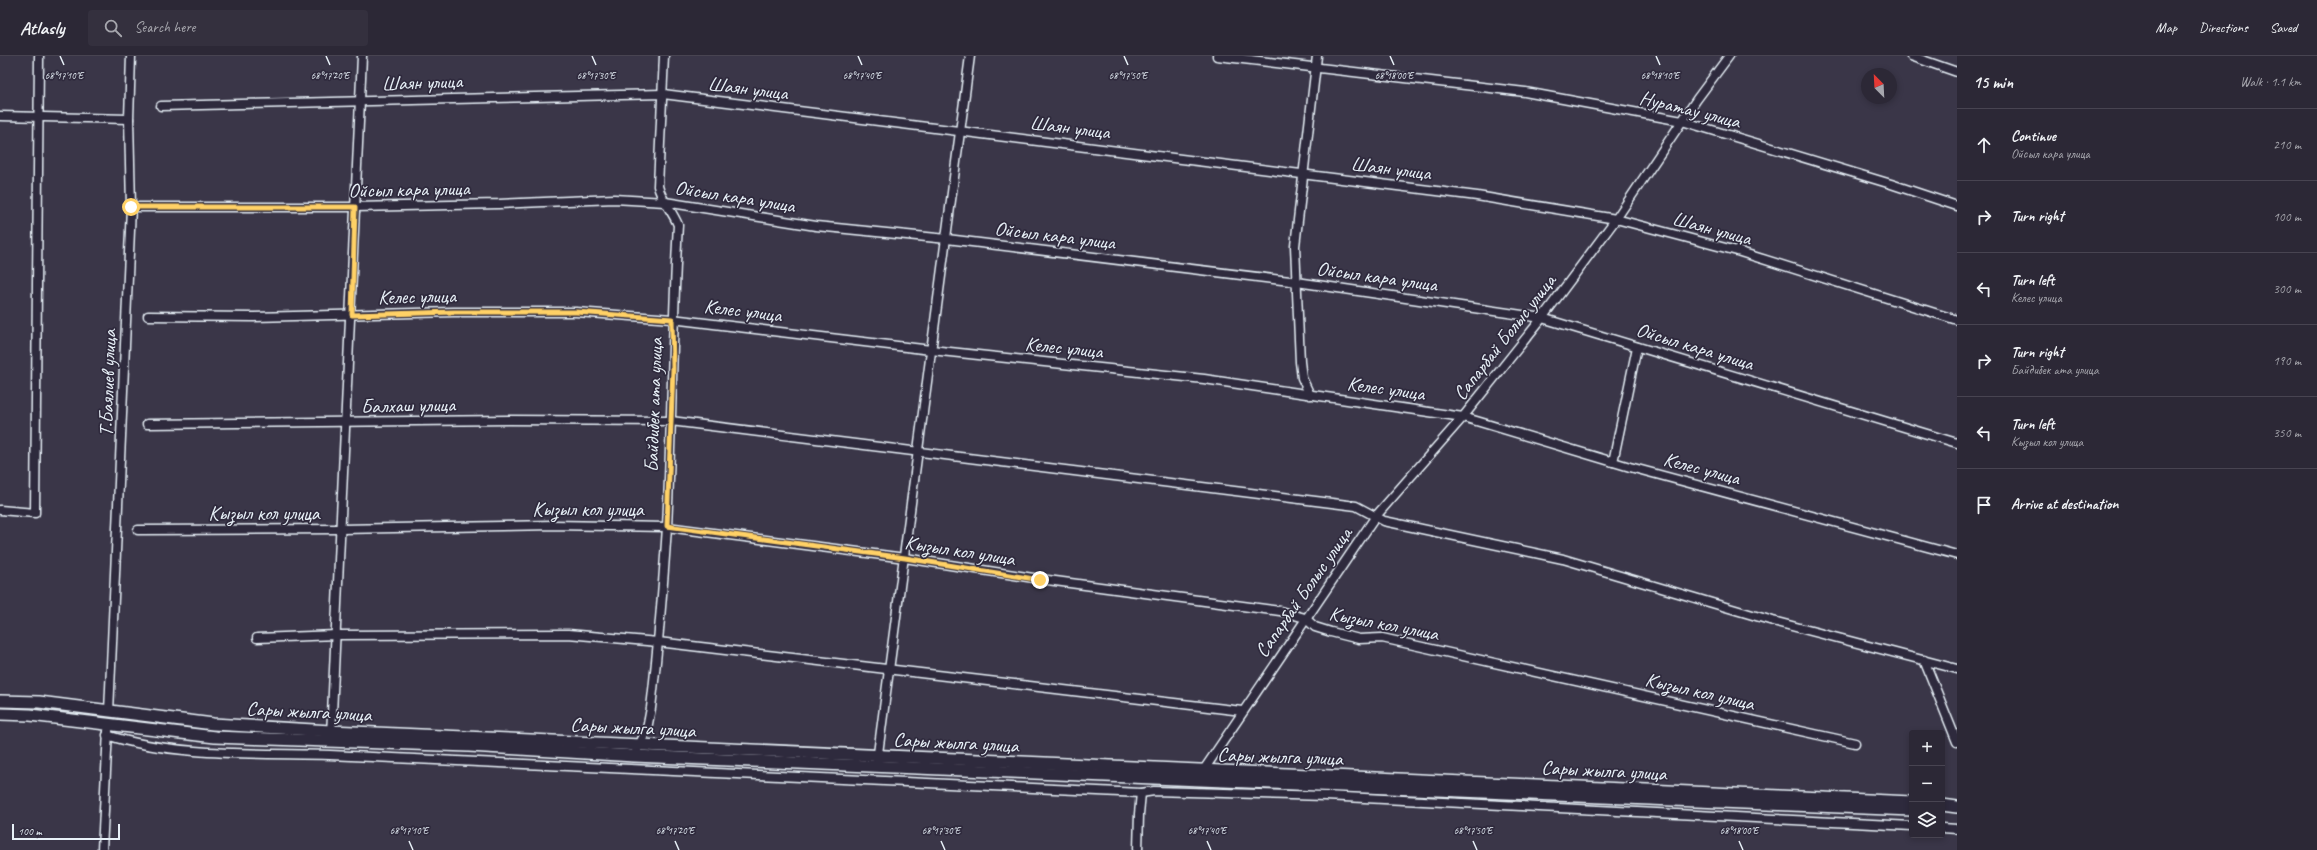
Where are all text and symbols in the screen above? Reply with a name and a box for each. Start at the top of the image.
search box [88,10,368,46]
text: Atlasly [20,16,64,40]
icon: search [102,17,124,39]
text: Search here [134,18,195,37]
text: Map [2156,19,2177,36]
text: Directions [2199,19,2248,36]
text: Saved [2270,19,2297,36]
north arrow [1861,68,1897,104]
text: 68°17'10"E [45,69,85,82]
text: 68°17'20"E [311,69,351,82]
street label: Шаян улица [381,69,465,96]
text: 68°17'30"E [577,69,617,82]
text: 68°17'40"E [843,69,883,82]
text: 68°17'50"E [1109,69,1149,82]
text: 68°18'00"E [1375,69,1415,82]
text: 68°18'10"E [1641,69,1681,82]
street label: Шаян улица [707,71,791,106]
text: 15 min [1973,72,2013,93]
text: Walk · 1.1 km [2240,74,2301,90]
street label: Нуратау улица [1637,85,1744,134]
street label: Шаян улица [1029,110,1113,145]
text: Continue [2011,127,2056,146]
icon: ahead [1973,134,1995,156]
text: 210 m [2273,137,2301,153]
text: Ойсыл кара улица [2011,146,2090,162]
street label: Шаян улица [1350,151,1434,186]
street label: Ойсыл кара улица [673,175,799,219]
street label: Ойсыл кара улица [348,176,472,203]
route start [122,198,140,216]
street label: Шаян улица [1670,206,1756,251]
icon: right [1973,206,1995,228]
text: Turn right [2011,207,2064,226]
text: 100 m [2273,209,2301,225]
street label: Ойсыл кара улица [993,216,1119,256]
street label: Ойсыл кара улица [1315,256,1441,298]
street label: Сапарбай Болыс улица [1447,268,1562,405]
text: Turn left [2011,271,2054,290]
icon: left [1973,278,1995,300]
text: 300 m [2273,281,2301,297]
street label: Келес улица [378,283,458,310]
text: Келес улица [2011,290,2062,306]
street label: Келес улица [703,293,785,328]
street label: Ойсыл кара улица [1633,317,1758,377]
street label: Т.Баялиев улица [93,328,122,437]
street label: Келес улица [1024,331,1106,364]
street label: Байдибек ата улица [639,336,668,473]
text: Turn right [2011,343,2064,362]
icon: right [1973,350,1995,372]
text: 190 m [2273,353,2301,369]
text: Байдибек ата улица [2011,362,2099,378]
street label: Келес улица [1346,371,1428,407]
street label: Балхаш улица [361,392,457,419]
text: Turn left [2011,415,2054,434]
icon: left [1973,422,1995,444]
text: 350 m [2273,425,2301,441]
text: Кызыл кол улица [2011,434,2083,450]
street label: Келес улица [1661,446,1745,491]
icon: arrive [1973,494,1995,516]
text: Arrive at destination [2011,495,2118,514]
street label: Кызыл кол улица [532,497,645,523]
street label: Кызыл кол улица [208,501,321,527]
street label: Сапарбай Болыс улица [1249,521,1359,662]
street label: Кызыл кол улица [903,529,1018,573]
route end [1031,571,1049,589]
street label: Кызыл кол улица [1327,601,1442,648]
street label: Кызыл кол улица [1643,667,1758,717]
street label: Сары жылга улица [246,696,374,727]
street label: Сары жылга улица [570,712,698,743]
street label: Сары жылга улица [893,727,1021,758]
map controls [1909,730,1945,838]
button: + [1909,730,1945,766]
street label: Сары жылга улица [1217,742,1344,771]
street label: Сары жылга улица [1541,755,1669,786]
button: − [1909,766,1945,802]
button: layers [1909,802,1945,838]
scale bar [12,822,120,841]
text: 100 m [18,824,42,838]
text: 68°17'10"E [390,824,430,837]
text: 68°17'20"E [656,824,696,837]
text: 68°17'30"E [922,824,962,837]
text: 68°17'40"E [1188,824,1228,837]
text: 68°17'50"E [1454,824,1494,837]
text: 68°18'00"E [1720,824,1760,837]

